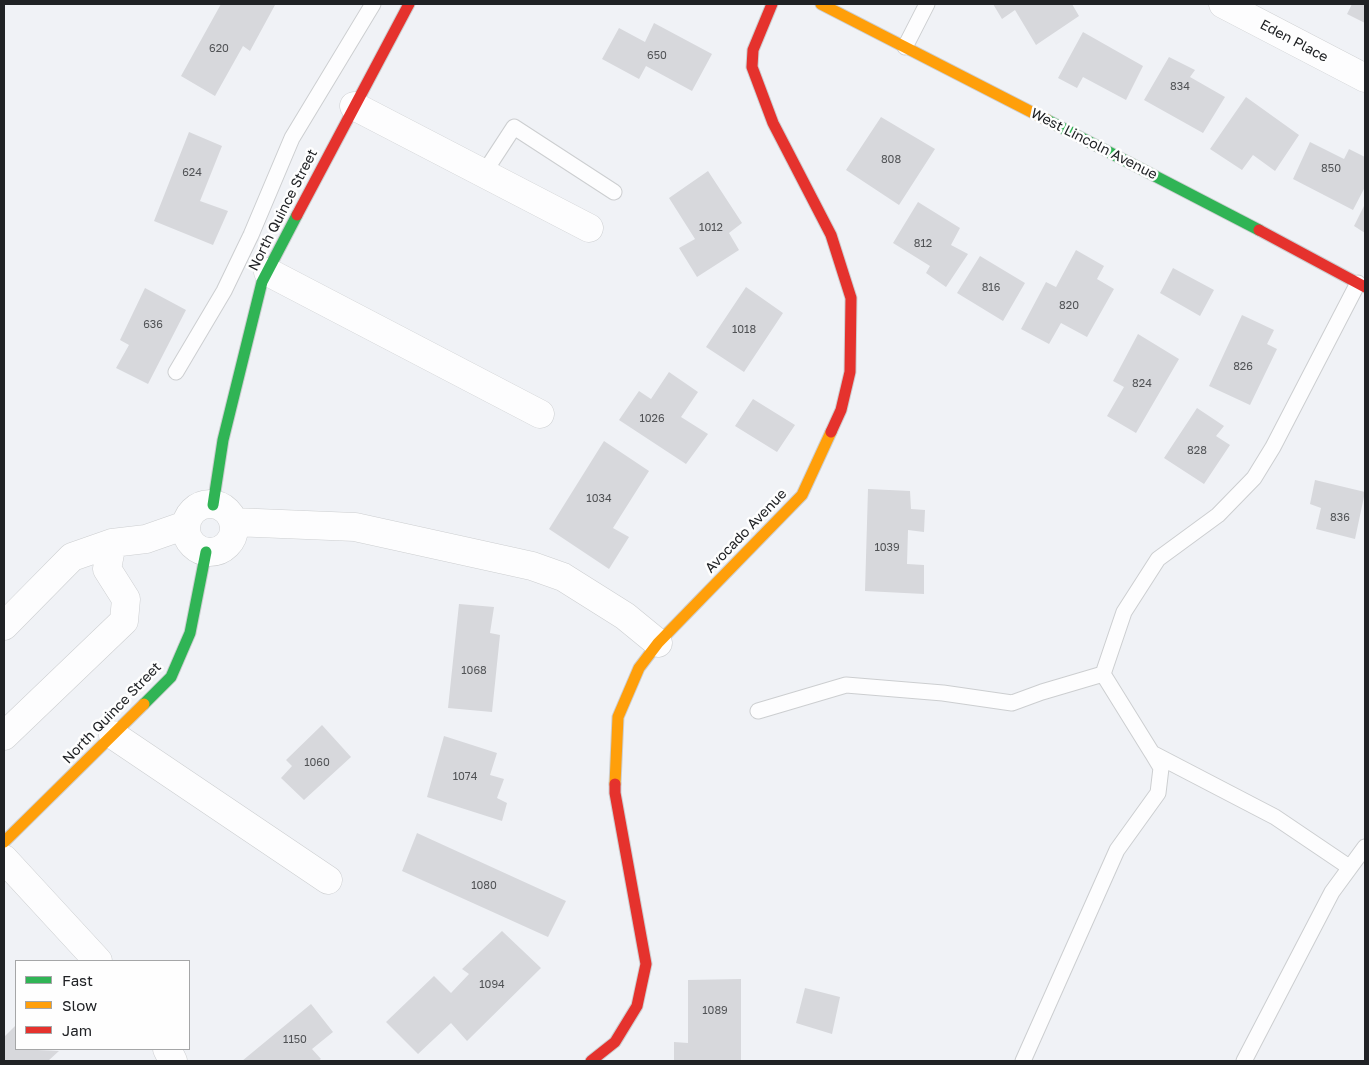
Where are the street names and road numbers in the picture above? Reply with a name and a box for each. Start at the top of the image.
street label: Eden Place [1257,16,1331,66]
street label: West Lincoln Avenue [1028,105,1160,183]
street label: North Quince Street [245,146,321,274]
street label: Avocado Avenue [702,486,790,576]
street label: North Quince Street [59,659,165,767]

